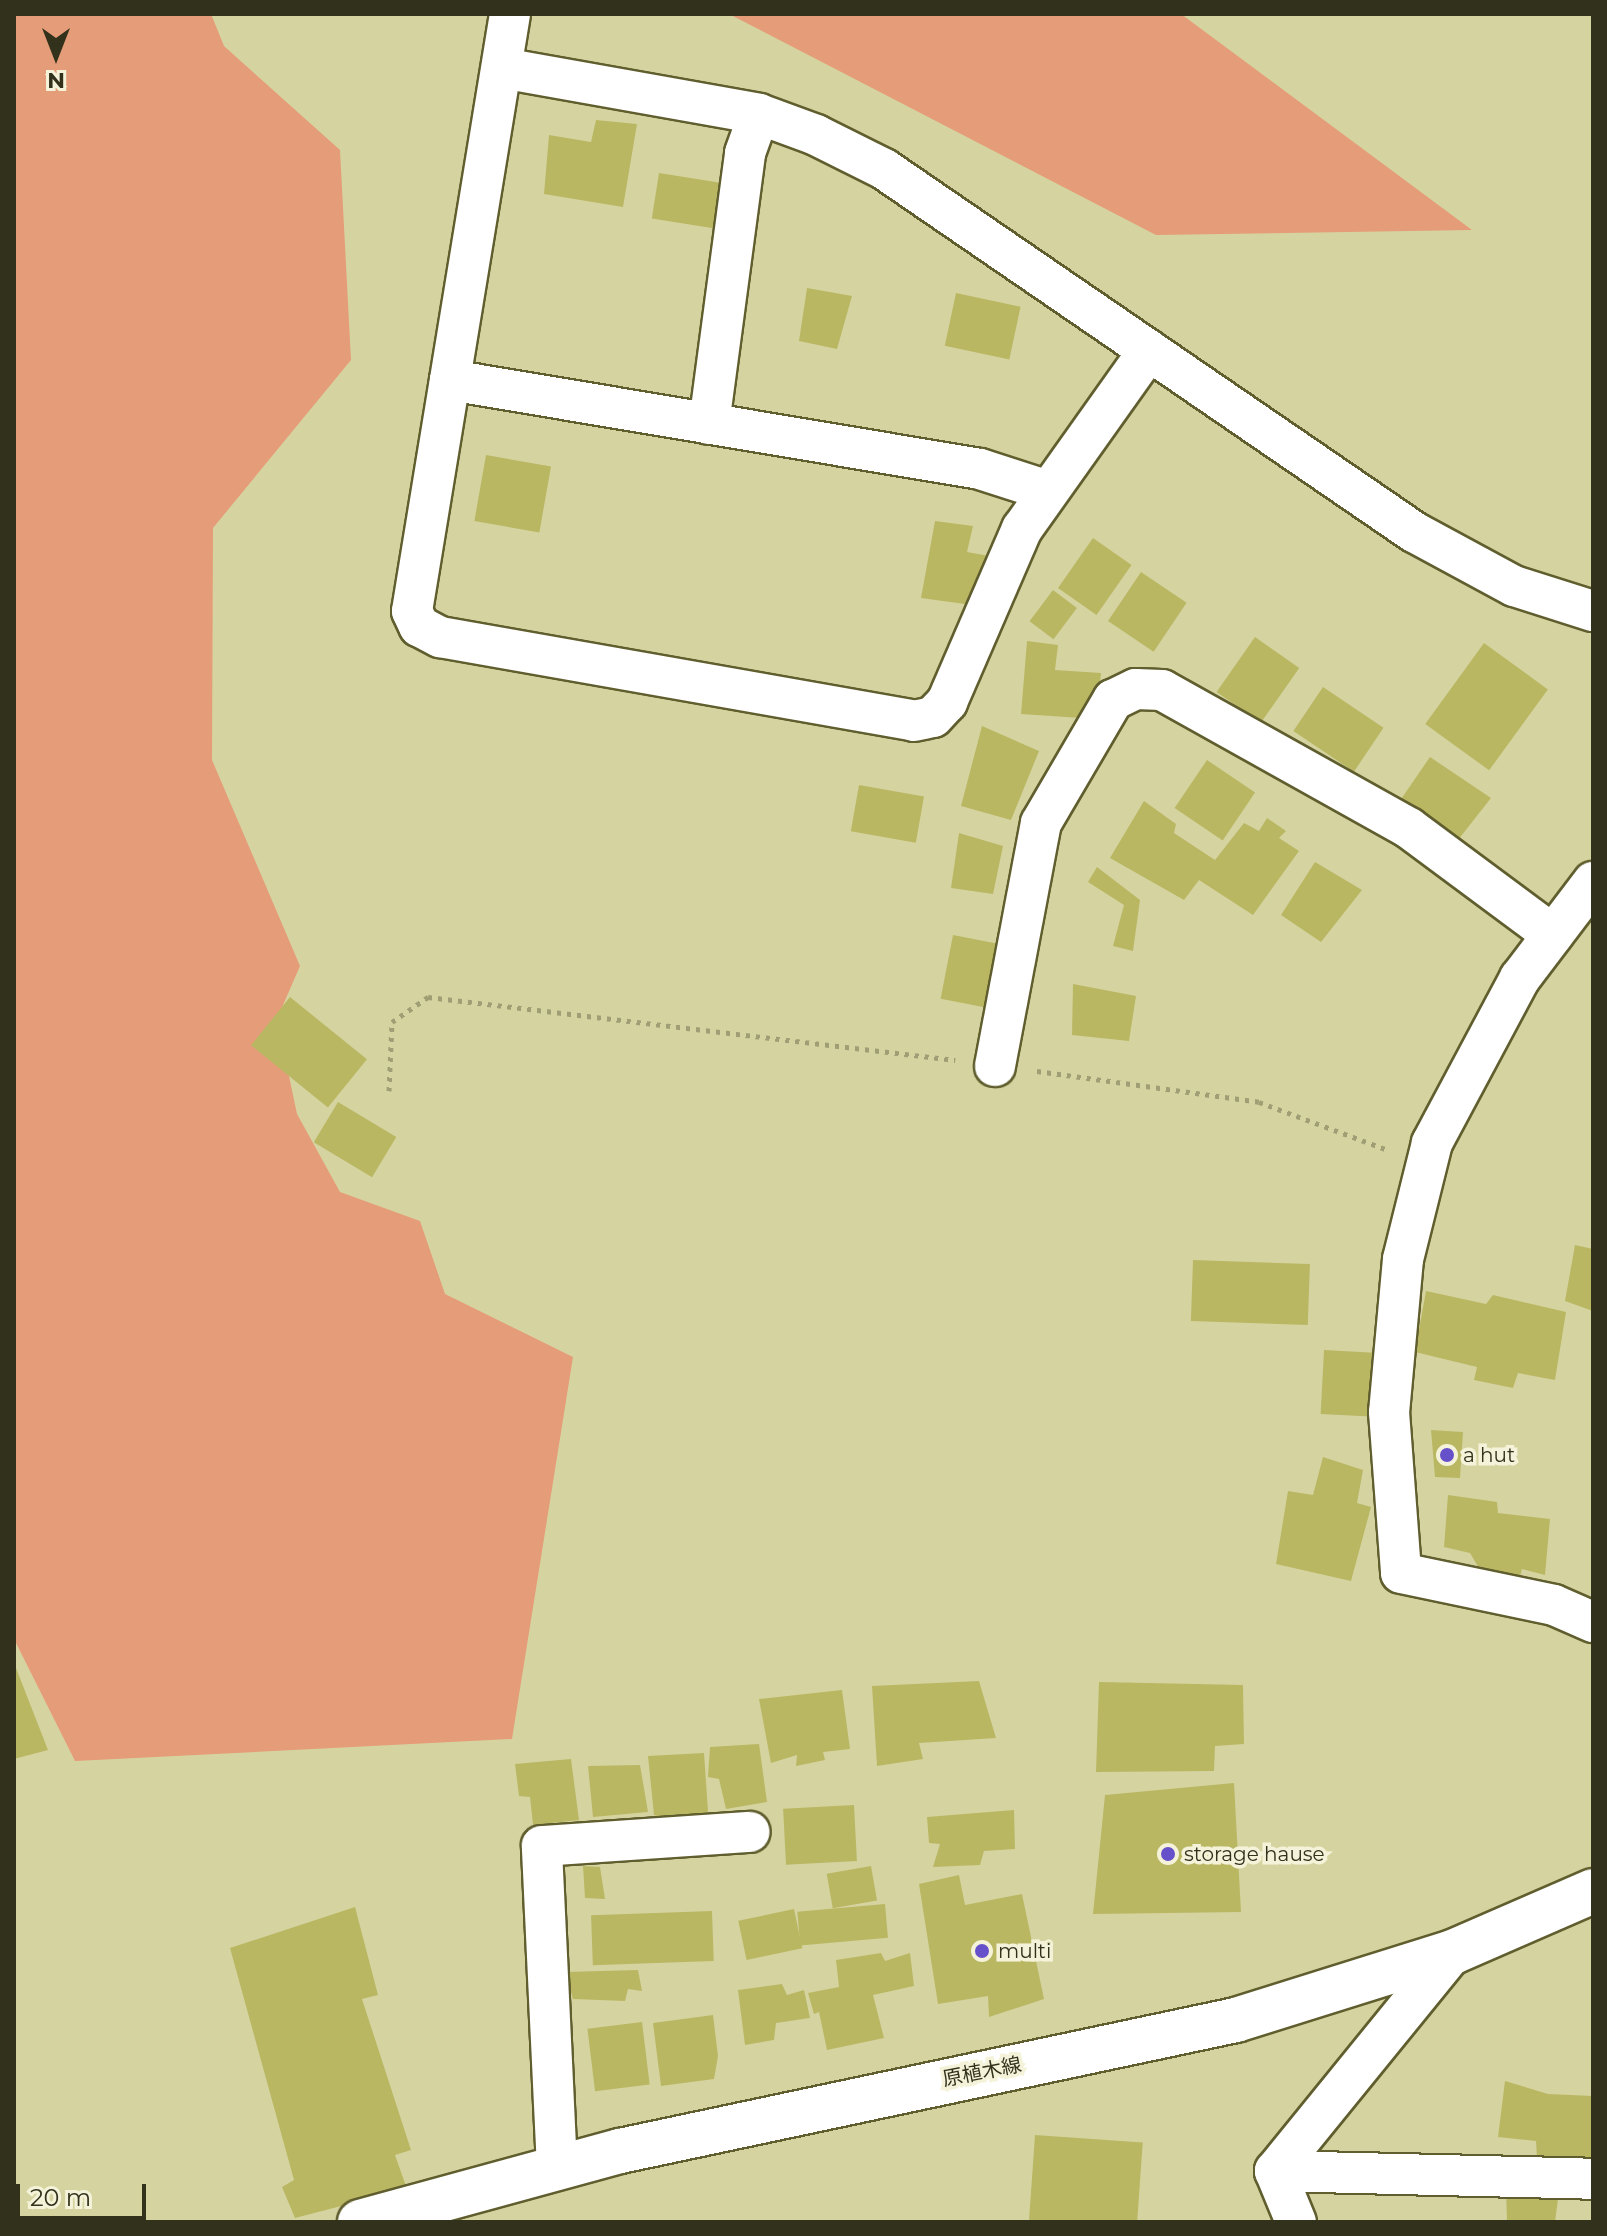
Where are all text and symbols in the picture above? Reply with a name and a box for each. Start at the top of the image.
north arrow [16,16,96,96]
text: N [47,67,65,94]
place label: a hut [1463,1443,1515,1467]
marker: a hut [1438,1446,1456,1464]
place label: storage hause [1184,1842,1325,1866]
marker: storage hause [1159,1845,1177,1863]
place label: multi [998,1939,1051,1963]
marker: multi [973,1942,991,1960]
street label: 原植木線 [940,2053,1024,2091]
scale bar [20,2168,150,2218]
text: 20 m [30,2183,91,2212]

